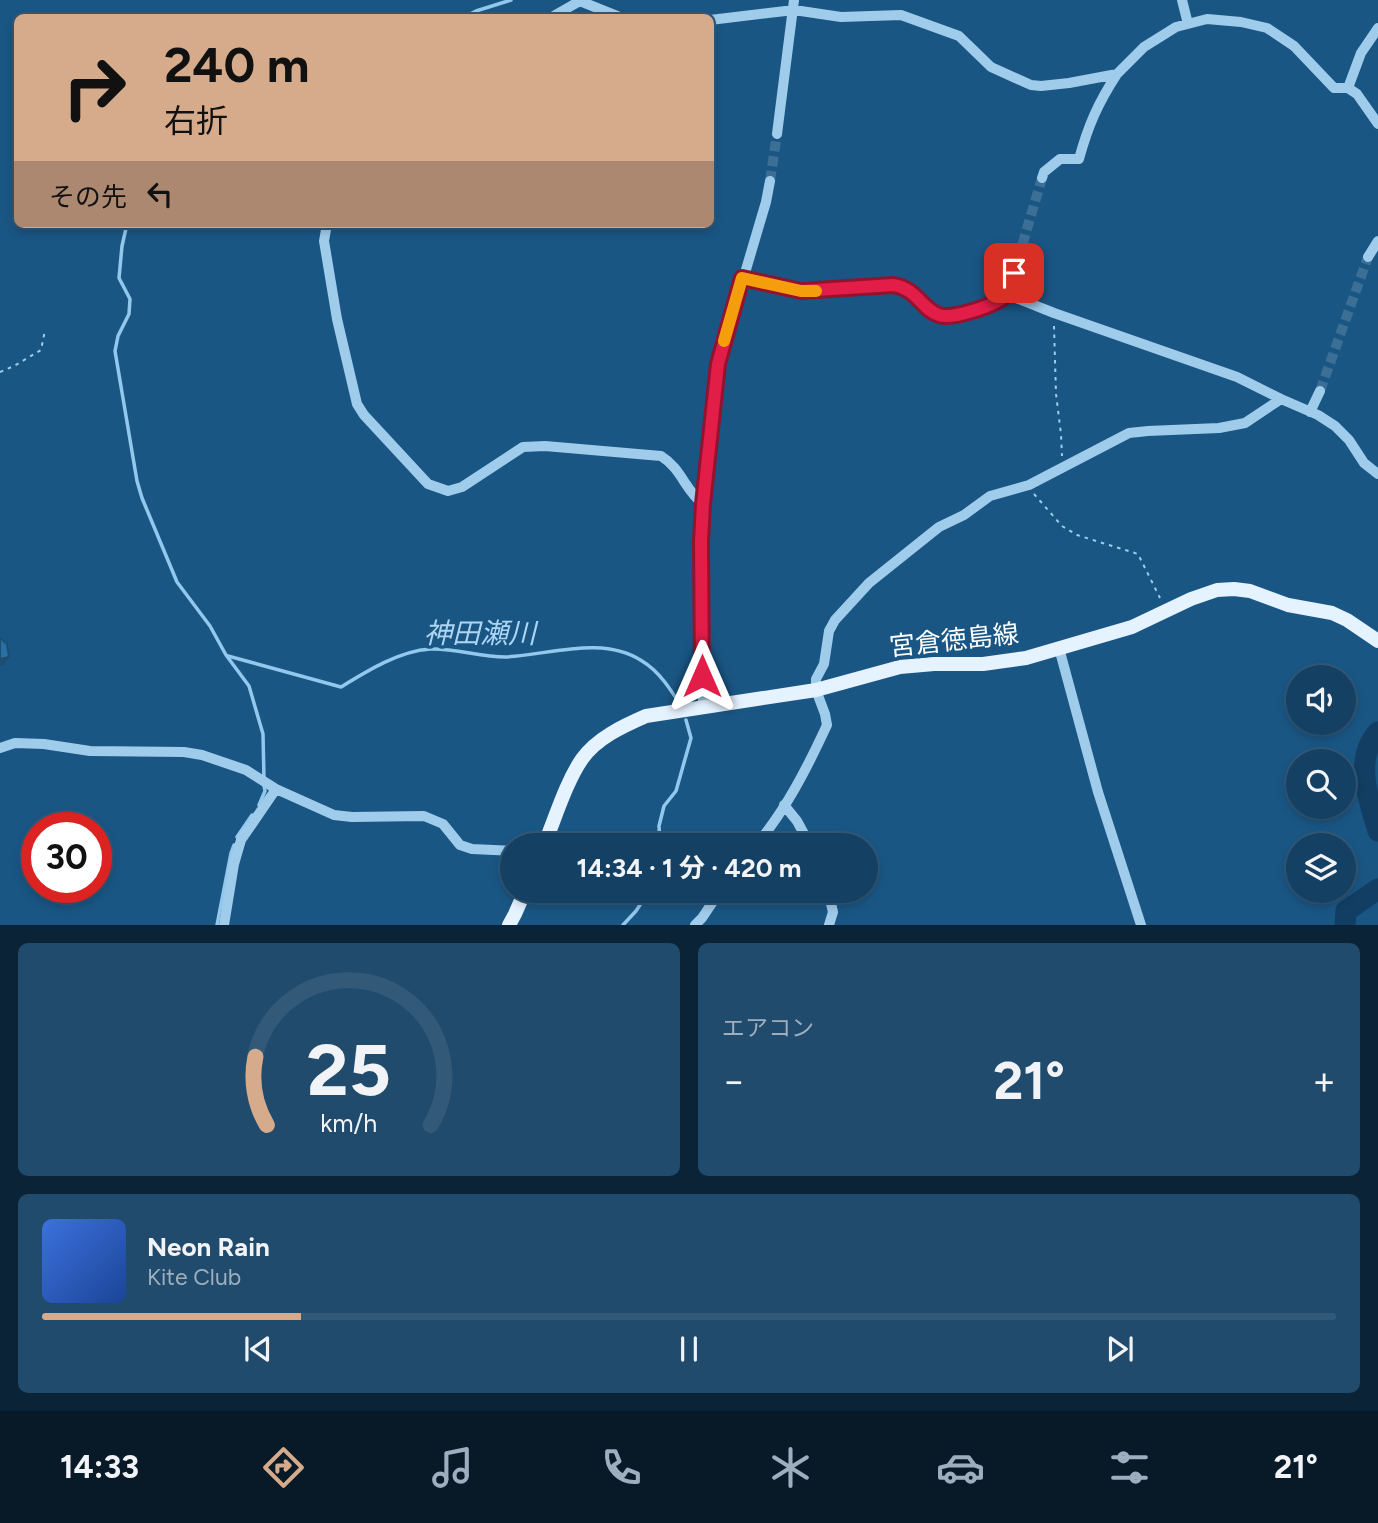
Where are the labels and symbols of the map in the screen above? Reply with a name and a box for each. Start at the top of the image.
pin [984,243,1044,303]
water label: 神田瀬川 [424,616,539,650]
street label: 宮倉徳島線 [888,617,1020,663]
position arrow [665,639,739,713]
speed limit sign: 30 [21,812,112,903]

